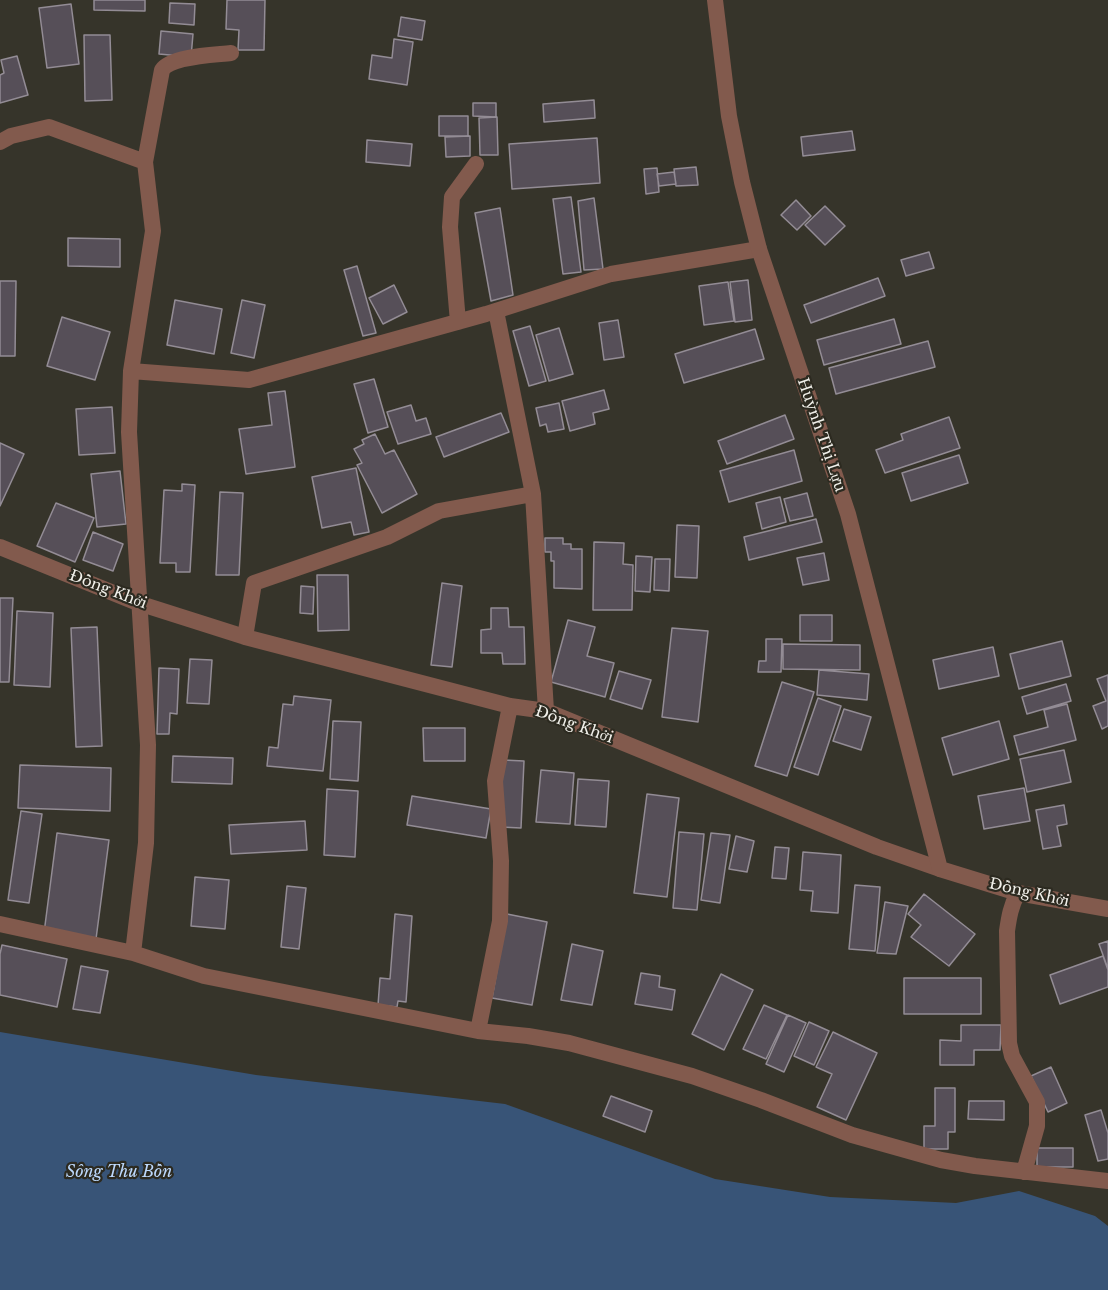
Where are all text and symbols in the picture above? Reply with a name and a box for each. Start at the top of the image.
street label: Huỳnh Thị Lựu [793,376,849,494]
street label: Đồng Khởi [67,567,149,613]
street label: Đồng Khởi [533,703,615,747]
street label: Đồng Khởi [987,875,1071,911]
water label: Sông Thu Bồn [66,1162,172,1182]

